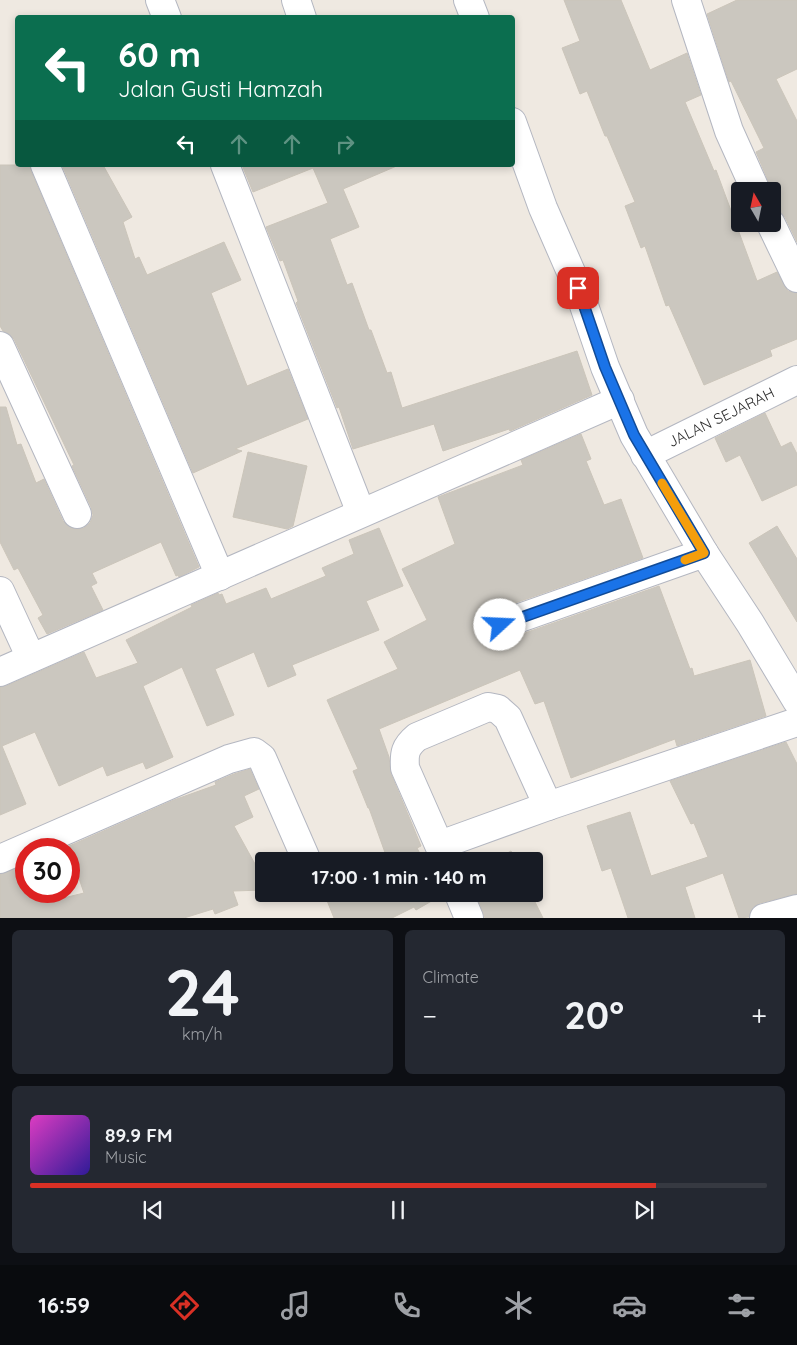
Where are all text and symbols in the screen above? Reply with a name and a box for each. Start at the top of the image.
text: 60 m [118,32,201,76]
icon: left [35,35,100,100]
text: Jalan Gusti Hamzah [118,75,323,103]
icon: left [172,130,200,158]
icon: ahead [225,130,253,158]
icon: ahead [278,130,306,158]
icon: right [331,130,359,158]
north arrow [731,182,781,232]
map controls [731,182,781,232]
pin [557,267,599,309]
icon: arrive [564,274,592,302]
street label: JALAN SEJARAH [665,383,777,451]
position arrow [473,598,525,650]
speed limit sign: 30 [15,838,80,903]
text: 17:00 · 1 min · 140 m [311,865,487,889]
text: 24 [165,951,240,1032]
text: Climate [423,967,479,987]
text: 20° [564,991,624,1039]
text: − [423,998,437,1033]
text: + [751,998,767,1033]
text: km/h [182,1024,223,1044]
text: 89.9 FM [105,1123,173,1147]
text: Music [105,1147,147,1167]
icon: previous [139,1196,167,1224]
icon: pause [384,1196,412,1224]
icon: next [630,1196,658,1224]
icon: directions [167,1288,202,1323]
icon: music [278,1288,313,1323]
icon: phone [389,1288,424,1323]
icon: climate [501,1288,536,1323]
icon: car [612,1288,647,1323]
icon: filters [724,1288,759,1323]
text: 16:59 [38,1291,90,1319]

